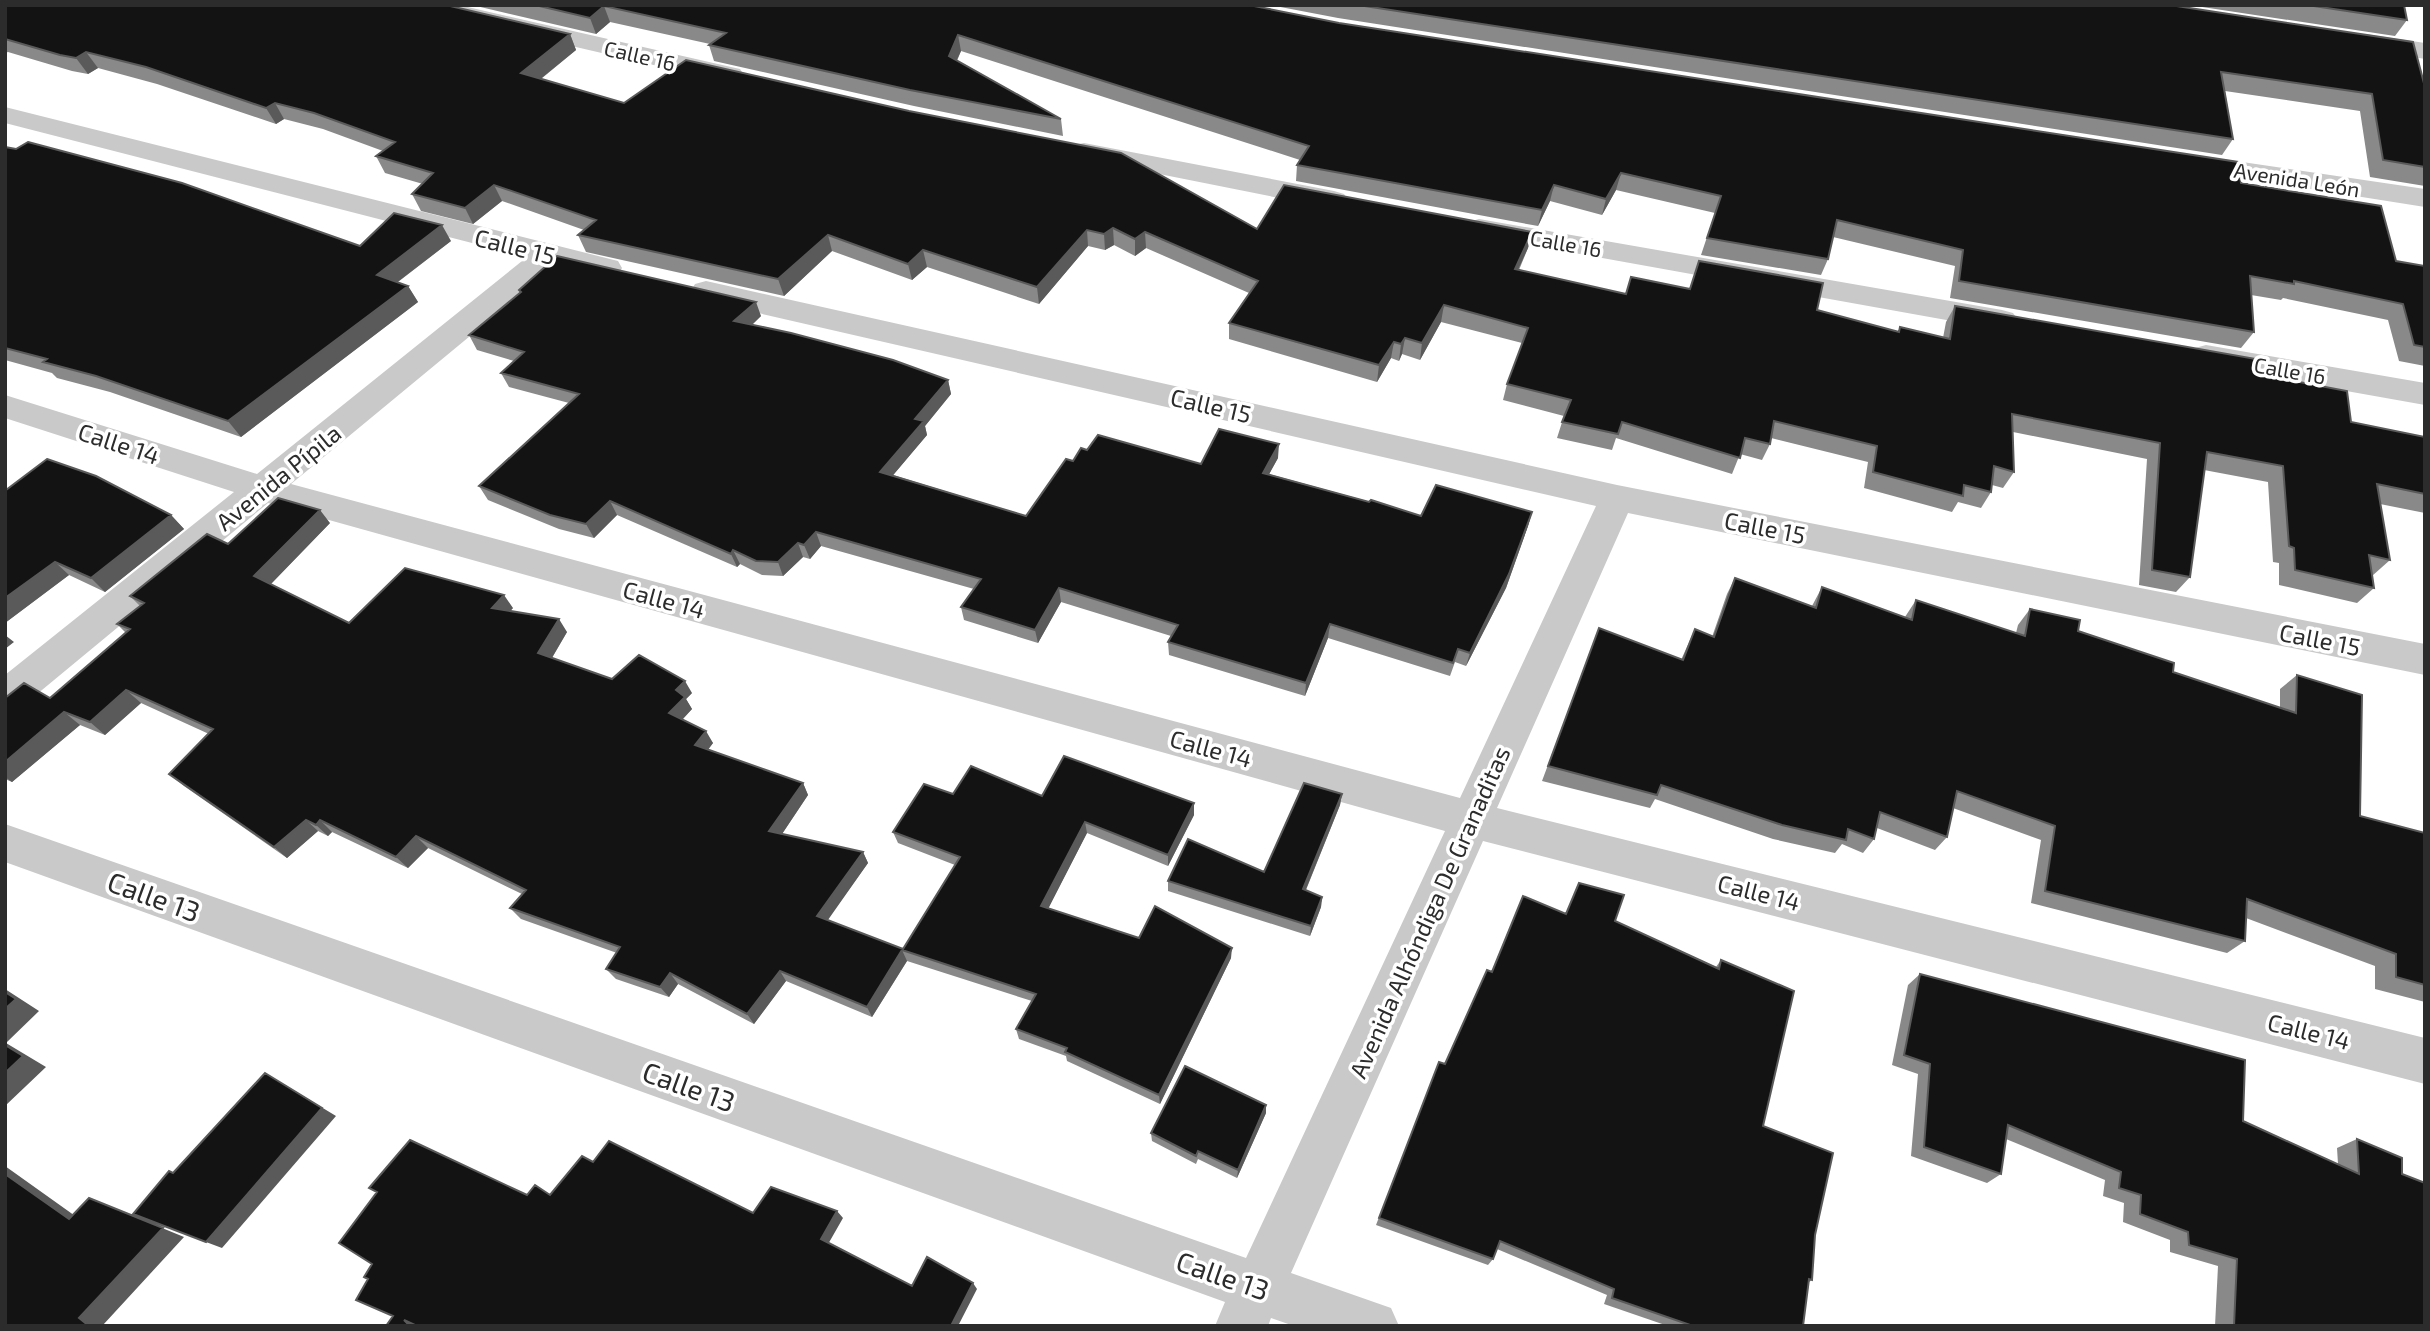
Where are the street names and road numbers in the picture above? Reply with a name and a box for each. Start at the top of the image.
street label: Calle 16 [602,35,678,75]
street label: Avenida León [2232,157,2362,201]
street label: Calle 15 [472,222,558,270]
street label: Calle 16 [1528,224,1604,262]
street label: Calle 16 [2252,351,2328,389]
street label: Calle 15 [1168,382,1254,428]
street label: Calle 14 [75,416,163,470]
street label: Avenida Pípila [210,418,346,536]
street label: Calle 15 [1722,505,1808,549]
street label: Calle 14 [620,574,708,624]
street label: Calle 15 [2277,617,2363,661]
street label: Calle 14 [1167,723,1255,773]
street label: Avenida Alhóndiga De Granaditas [1343,742,1515,1082]
street label: Calle 13 [103,864,205,928]
street label: Calle 14 [1715,868,1803,916]
street label: Calle 14 [2265,1007,2353,1055]
street label: Calle 13 [638,1054,740,1118]
street label: Calle 13 [1172,1243,1274,1307]

